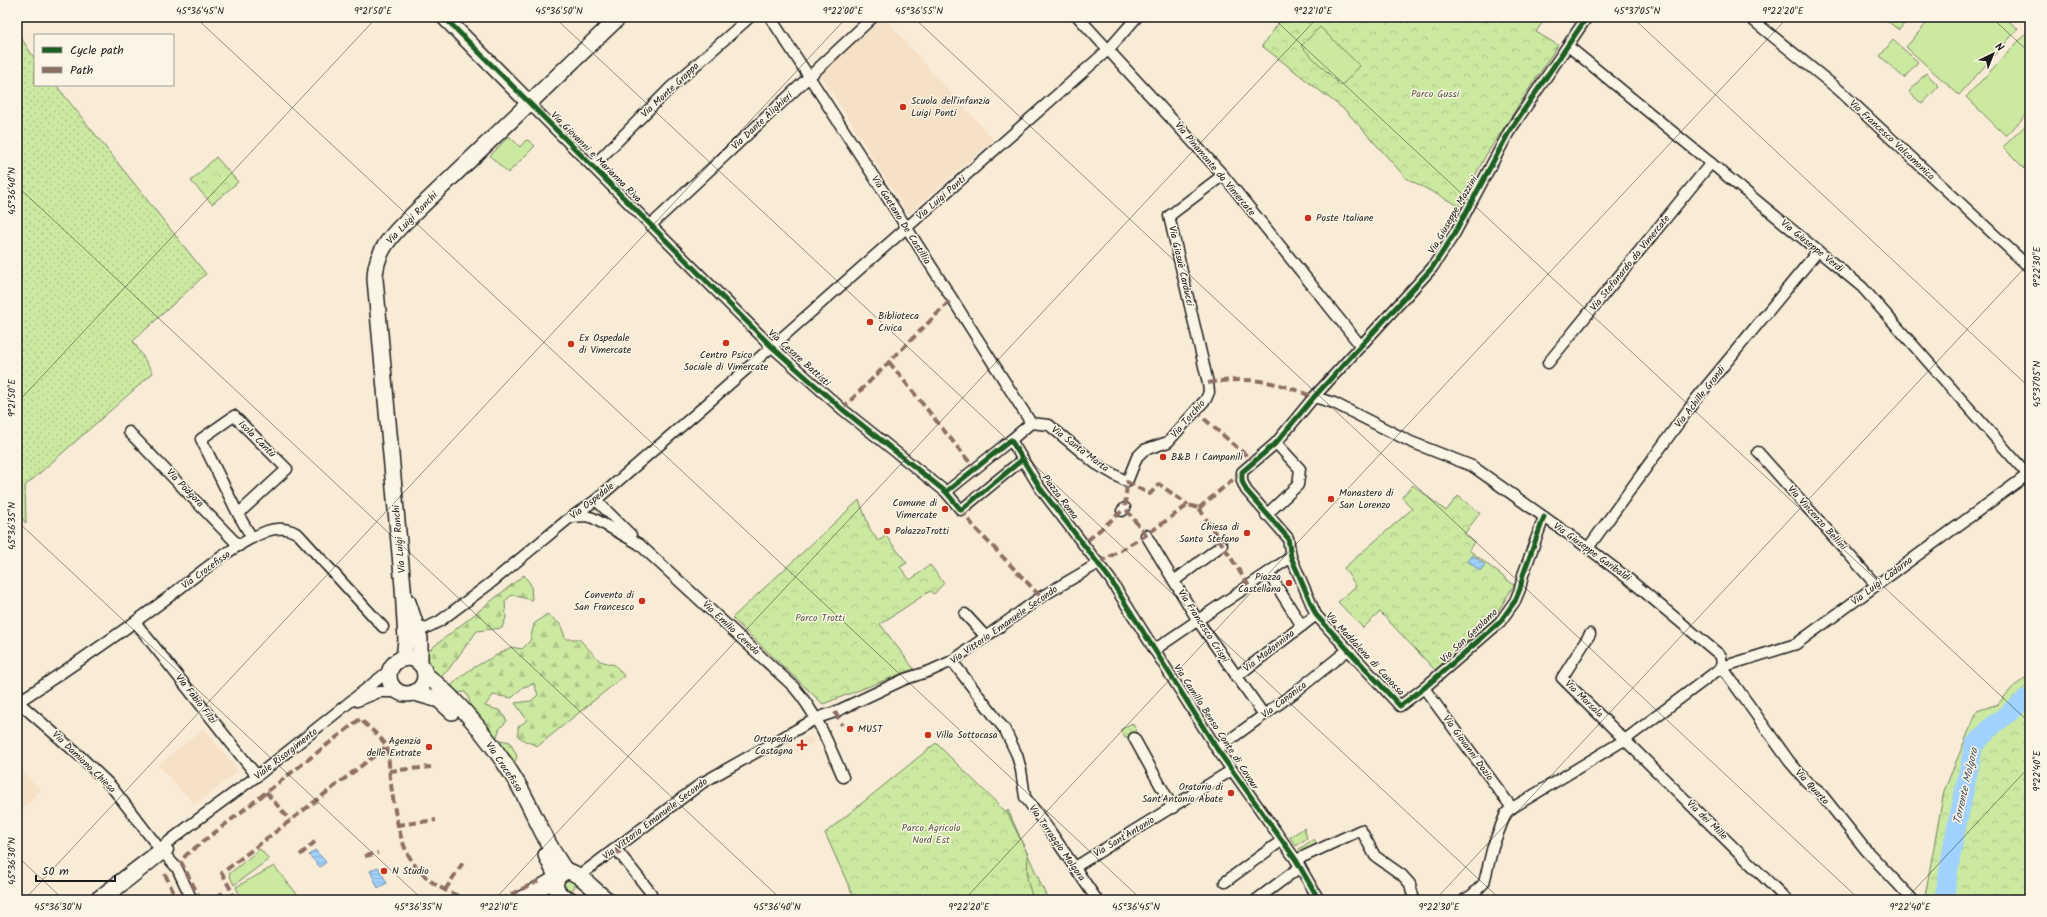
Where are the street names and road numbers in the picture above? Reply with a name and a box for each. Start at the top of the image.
street label: Via Monte Grappa [637,58,703,121]
street label: Via Dante Alighieri [728,88,797,154]
street label: Via Francesco Valcamonica [1846,96,1939,184]
street label: Via Giovanni e Marianna Riva [547,108,645,206]
street label: Via Pinamonte da Vimercate [1171,118,1260,220]
street label: Via Luigi Ponti [912,171,970,224]
street label: Via Gaetano De Castillia [867,172,935,268]
street label: Via Giuseppe Mazzini [1424,172,1482,257]
street label: Via Luigi Ronchi [383,188,442,248]
street label: Via Stefanardo da Vimercate [1586,211,1674,315]
street label: Via Giuseppe Verdi [1777,216,1847,277]
street label: Via Giosuè Carducci [1164,224,1198,308]
street label: Via Cesare Battisti [764,326,834,391]
street label: Via Achille Grandi [1671,362,1730,431]
street label: Via Torchio [1167,396,1210,442]
street label: Isola Cantù [234,416,280,462]
street label: Via Santa Marta [1048,422,1113,476]
street label: Via Podgora [162,465,208,511]
street label: Piazza Roma [1038,471,1083,523]
street label: Via Ospedale [566,478,618,524]
street label: Via Vincenzo Bellini [1783,482,1851,554]
street label: Via Luigi Ronchi [388,504,410,574]
street label: Via Giuseppe Garibaldi [1550,518,1635,586]
street label: Via Crocefisso [178,546,234,593]
street label: Via Luigi Cadorna [1848,552,1916,610]
street label: Via Vittorio Emanuele Secondo [947,581,1062,668]
street label: Via Francesco Crispi [1173,586,1233,666]
street label: Via Emilio Cereda [699,597,764,659]
street label: Via San Gerolamo [1437,605,1502,667]
street label: Via Maddalena di Canossa [1322,608,1408,700]
street label: Via Madonnina [1240,626,1298,676]
street label: Via Camillo Benso Conte di Cavour [1169,661,1263,794]
street label: Via Fabio Filzi [171,671,221,728]
street label: Via Marsala [1561,676,1607,722]
street label: Via Canonica [1258,677,1311,723]
street label: Via Giovanni Dozio [1439,712,1498,784]
street label: Viale Risorgimento [251,724,322,784]
street label: Via Damiano Chiesa [48,727,120,797]
street label: Via Crocefisso [481,739,527,796]
street label: Via Quarto [1791,765,1833,809]
street label: Via Vittorio Emanuele Secondo [599,774,711,864]
street label: Via dei Mille [1683,796,1732,844]
street label: Via Terraggio Molgora [1025,801,1090,885]
street label: Via Sant'Antonio [1090,812,1158,862]

